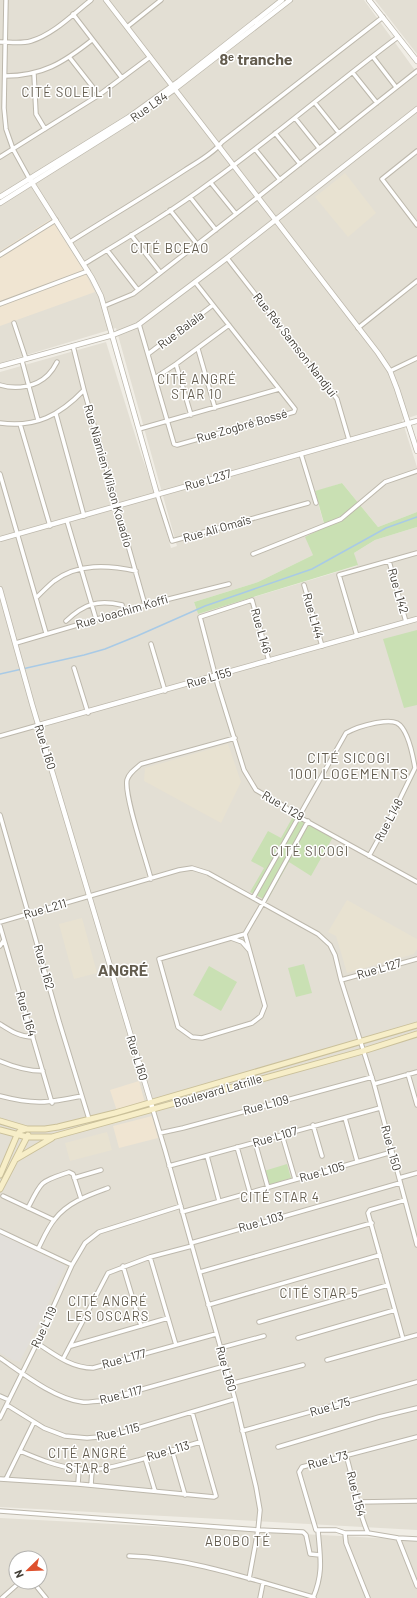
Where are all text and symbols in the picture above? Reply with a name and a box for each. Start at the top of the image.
district label: 8ᵉ tranche [219,49,293,68]
district label: CITÉ SOLEIL 1 [22,84,112,100]
street label: Rue L84 [127,88,170,124]
district label: CITÉ BCEAO [131,240,209,256]
street label: Rue Rév Samson Nandjui [251,290,341,399]
street label: Rue Balala [155,307,206,351]
district label: CITÉ ANGRÉ STAR 10 [157,371,237,402]
street label: Rue Niamien Wilson Kouadio [82,403,136,549]
street label: Rue Zogbré Bossé [195,405,289,445]
street label: Rue L237 [183,466,233,492]
street label: Rue Ali Omaïs [181,512,252,544]
street label: Rue L142 [386,566,412,615]
street label: Rue Joachim Koffi [74,591,169,631]
street label: Rue L144 [301,591,327,640]
street label: Rue L146 [249,606,275,655]
street label: Rue L155 [185,664,233,690]
street label: Rue L160 [32,722,59,771]
district label: CITÉ SICOGI 1001 LOGEMENTS [289,749,409,782]
street label: Rue L129 [260,787,307,823]
street label: Rue L148 [371,796,405,843]
district label: CITÉ SICOGI [271,843,349,859]
street label: Rue L211 [22,895,68,921]
street label: Rue L162 [32,943,58,991]
street label: Rue L127 [355,955,403,981]
district label: ANGRÉ [98,960,148,979]
street label: Rue L164 [14,989,40,1038]
street label: Rue L160 [124,1033,151,1082]
street label: Boulevard Latrille [172,1071,263,1109]
street label: Rue L109 [241,1091,290,1117]
street label: Rue L107 [251,1123,299,1149]
street label: Rue L150 [379,1123,405,1172]
street label: Rue L105 [297,1158,346,1184]
district label: CITÉ STAR 4 [240,1189,320,1205]
street label: Rue L103 [236,1208,285,1234]
district label: CITÉ STAR 5 [279,1285,359,1301]
district label: CITÉ ANGRÉ LES OSCARS [67,1293,149,1324]
street label: Rue L119 [27,1304,59,1350]
street label: Rue L160 [214,1344,240,1393]
street label: Rue L177 [100,1345,148,1371]
street label: Rue L117 [98,1382,144,1406]
street label: Rue L75 [308,1394,351,1418]
street label: Rue L115 [95,1419,141,1443]
street label: Rue L113 [145,1437,191,1463]
district label: CITÉ ANGRÉ STAR 8 [48,1445,128,1476]
street label: Rue L73 [306,1447,349,1471]
street label: Rue L154 [345,1470,369,1518]
district label: ABOBO TÉ [205,1533,271,1549]
north arrow [8,1550,48,1590]
text: N [11,1568,26,1580]

